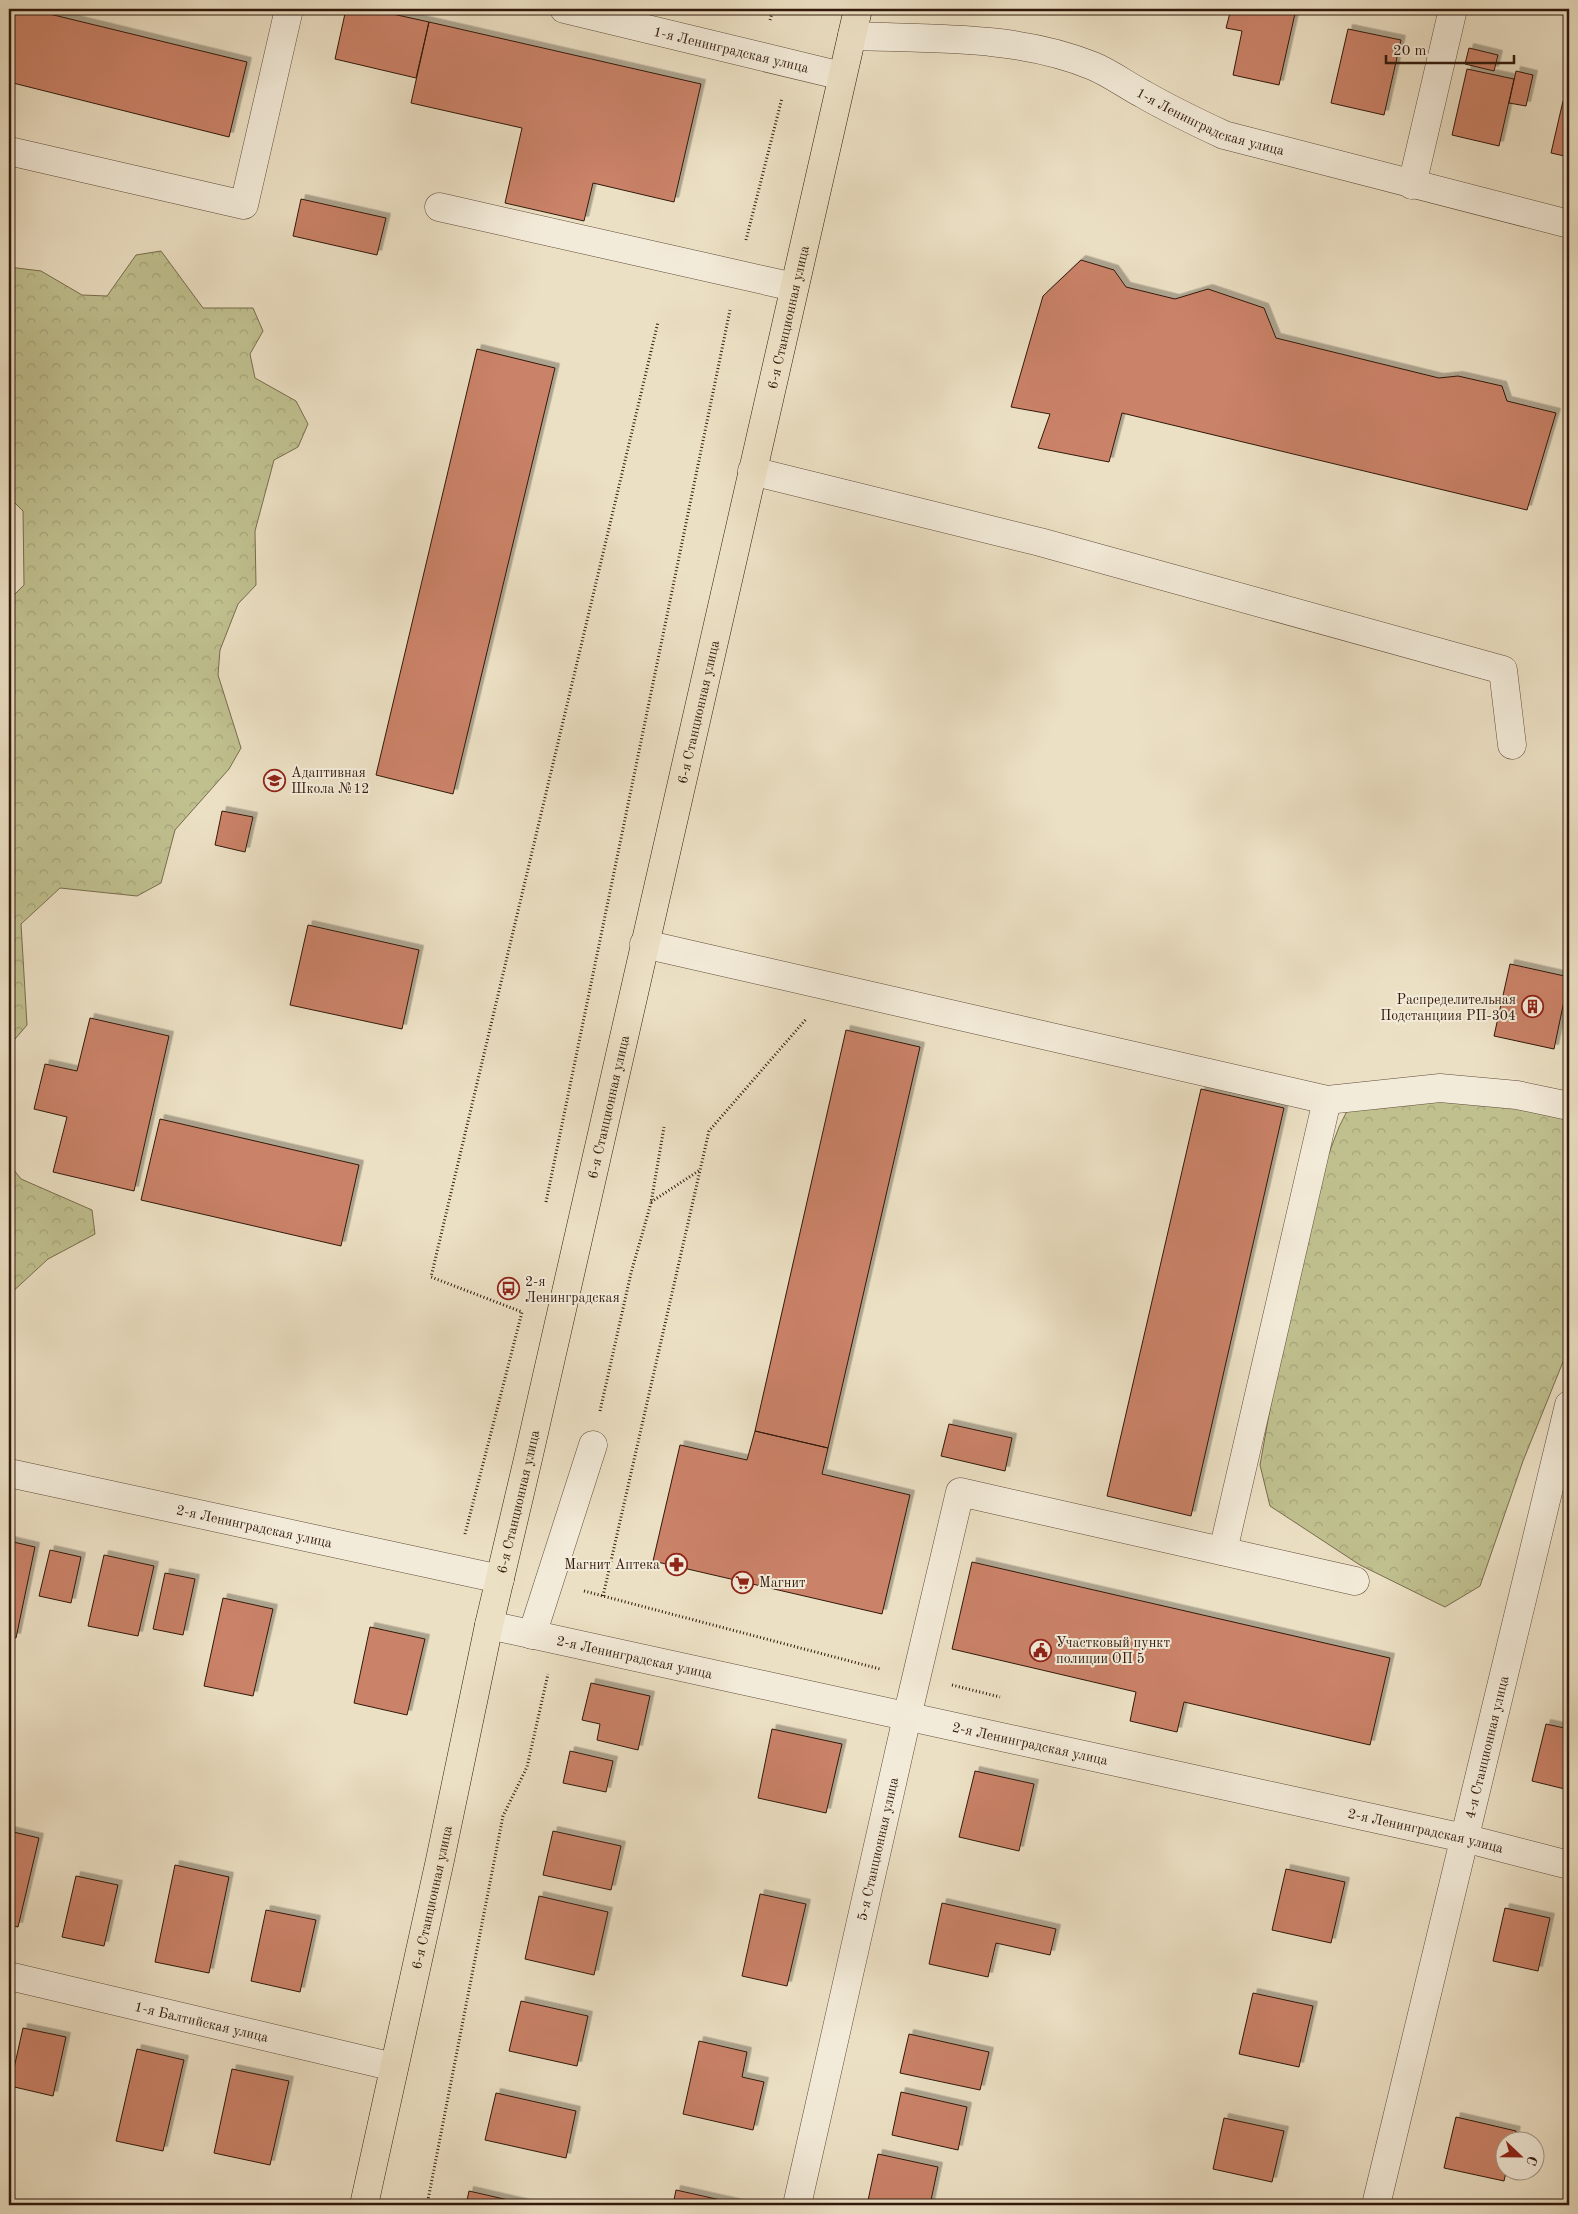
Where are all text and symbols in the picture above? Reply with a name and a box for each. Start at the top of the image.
street label: 1-я Ленинградская улица [652,25,810,76]
scale bar [1386,32,1513,64]
text: 20 m [1393,44,1427,59]
street label: 1-я Ленинградская улица [1134,86,1286,158]
street label: 6-я Станционная улица [766,244,812,390]
street label: 6-я Станционная улица [676,639,722,785]
place label: Адаптивная Школа №12 [291,766,369,796]
school or university icon: Адаптивная Школа №12 [263,768,287,792]
place label: Распределительная Подстанциия РП-304 [1380,993,1516,1023]
building icon: Распределительная Подстанциия РП-304 [1520,995,1544,1019]
street label: 6-я Станционная улица [586,1034,632,1180]
place label: 2-я Ленинградская [525,1275,620,1305]
bus stop icon: 2-я Ленинградская [497,1277,521,1301]
street label: 6-я Станционная улица [495,1429,542,1575]
street label: 2-я Ленинградская улица [175,1503,333,1551]
pharmacy icon: Магнит Аптека [664,1552,688,1576]
place label: Магнит Аптека [564,1558,660,1572]
supermarket icon: Магнит [731,1570,755,1594]
place label: Магнит [759,1576,806,1590]
street label: 2-я Ленинградская улица [555,1634,714,1682]
place label: Участковый пункт полиции ОП 5 [1056,1636,1170,1666]
public building icon: Участковый пункт полиции ОП 5 [1028,1638,1052,1662]
street label: 4-я Станционная улица [1463,1674,1511,1820]
street label: 2-я Ленинградская улица [951,1720,1109,1768]
street label: 5-я Станционная улица [855,1776,901,1922]
street label: 2-я Ленинградская улица [1346,1807,1505,1856]
street label: 6-я Станционная улица [410,1824,455,1971]
street label: 1-я Балтийская улица [133,2000,270,2045]
north arrow [1496,2132,1546,2182]
text: С [1523,2154,1539,2167]

